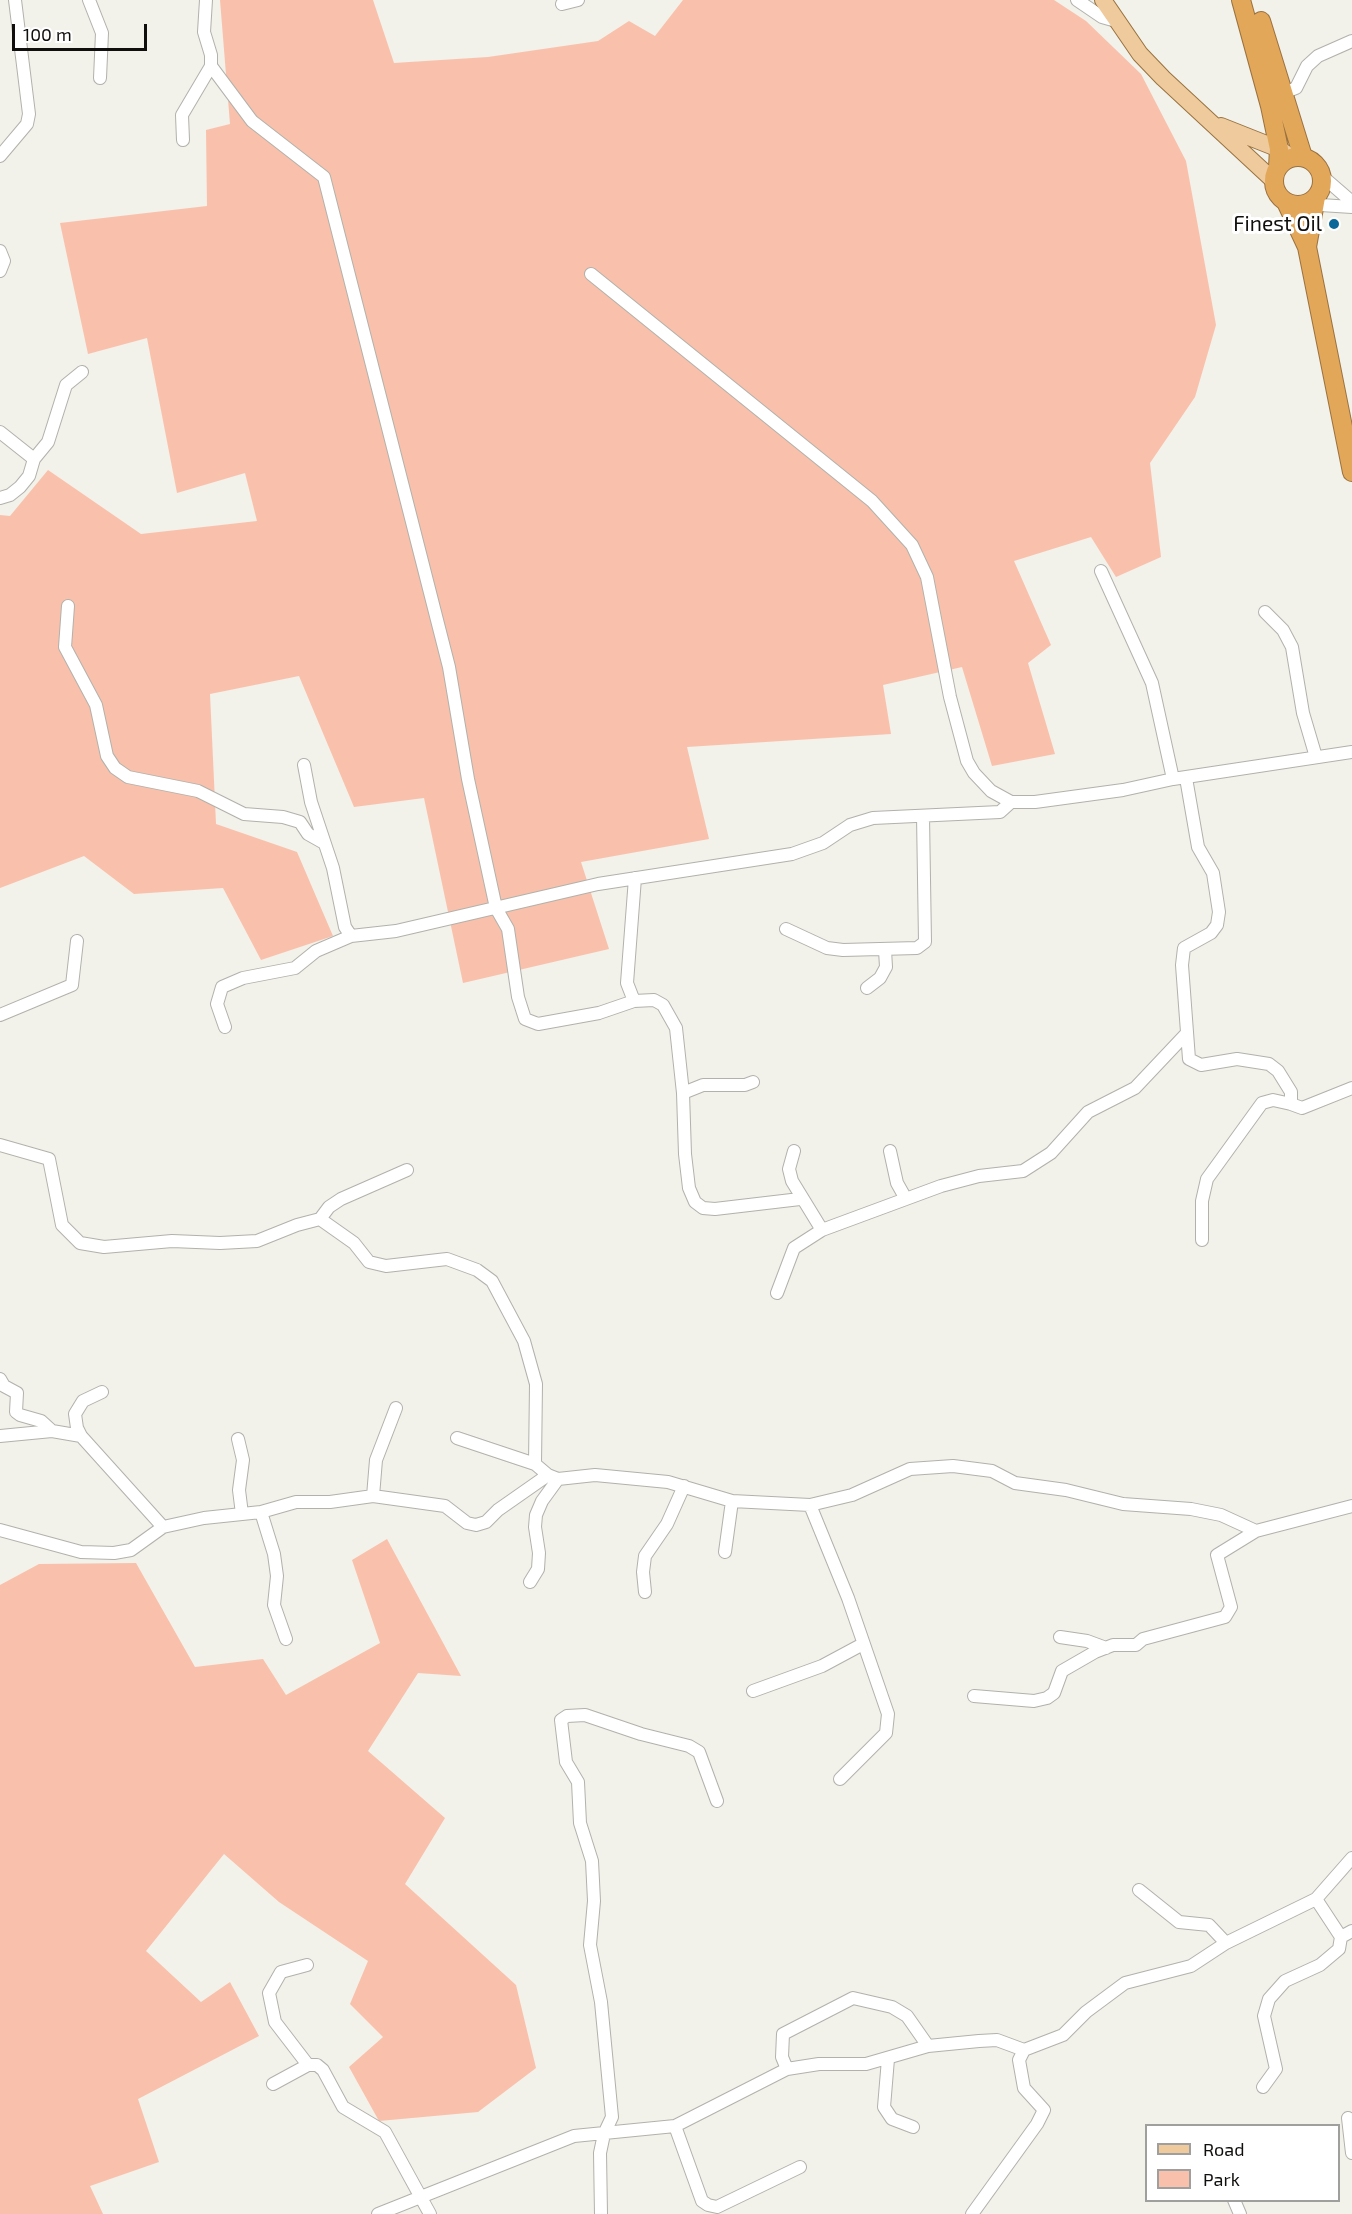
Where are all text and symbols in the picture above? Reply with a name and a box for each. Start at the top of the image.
scale bar [15,12,150,50]
text: 100 m [23,23,72,45]
place label: Finest Oil [1233,211,1322,237]
marker: Finest Oil [1327,217,1341,231]
legend [1145,2124,1340,2202]
text: Road [1203,2138,1244,2160]
text: Park [1203,2168,1240,2190]

